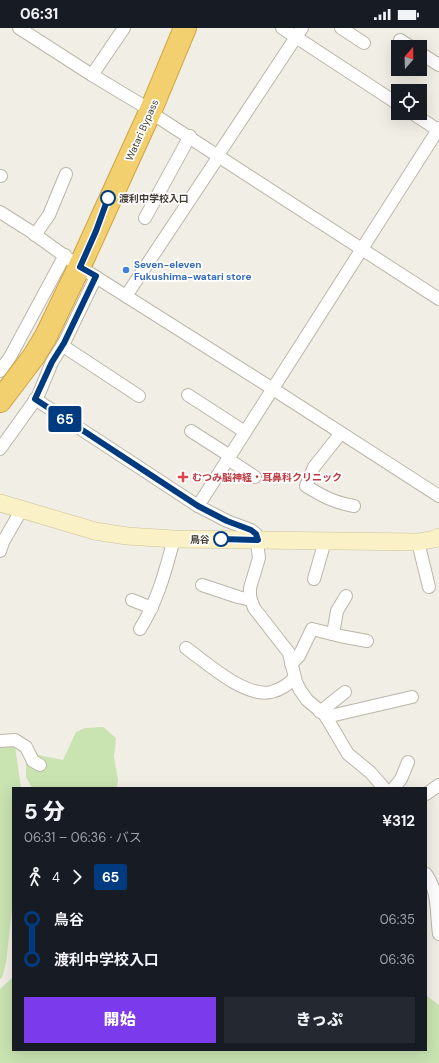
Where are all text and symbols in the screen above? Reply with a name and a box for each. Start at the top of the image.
text: 06:31 [20,4,58,24]
north arrow [391,40,427,76]
map controls [391,40,427,120]
button: locate [391,84,427,120]
street label: Watari Bypass [123,97,161,163]
marker: 渡利中学校入口 [100,190,116,206]
place label: 渡利中学校入口 [119,192,189,205]
place label: Seven-eleven Fukushima-watari store [134,258,252,283]
marker: Seven-eleven Fukushima-watari store [121,265,131,275]
line badge: 65 [47,406,83,432]
text: 65 [56,410,74,428]
marker: むつみ脳神経・耳鼻科クリニック [177,471,189,483]
place label: むつみ脳神経・耳鼻科クリニック [192,471,342,484]
marker: 鳥谷 [213,531,229,547]
place label: 鳥谷 [190,533,210,546]
text: 5 分 [24,797,65,826]
text: ¥312 [382,811,415,831]
text: 06:31 – 06:36 · バス [24,829,142,846]
icon: walk [24,866,46,888]
icon: forward [66,866,88,888]
text: 65 [102,868,119,886]
text: 4 [52,869,60,886]
text: 鳥谷 [54,910,84,930]
text: 06:35 [380,911,415,928]
text: 渡利中学校入口 [54,950,159,970]
text: 06:36 [379,951,415,968]
button: 開始 [24,997,216,1043]
button: きっぷ [224,997,415,1043]

